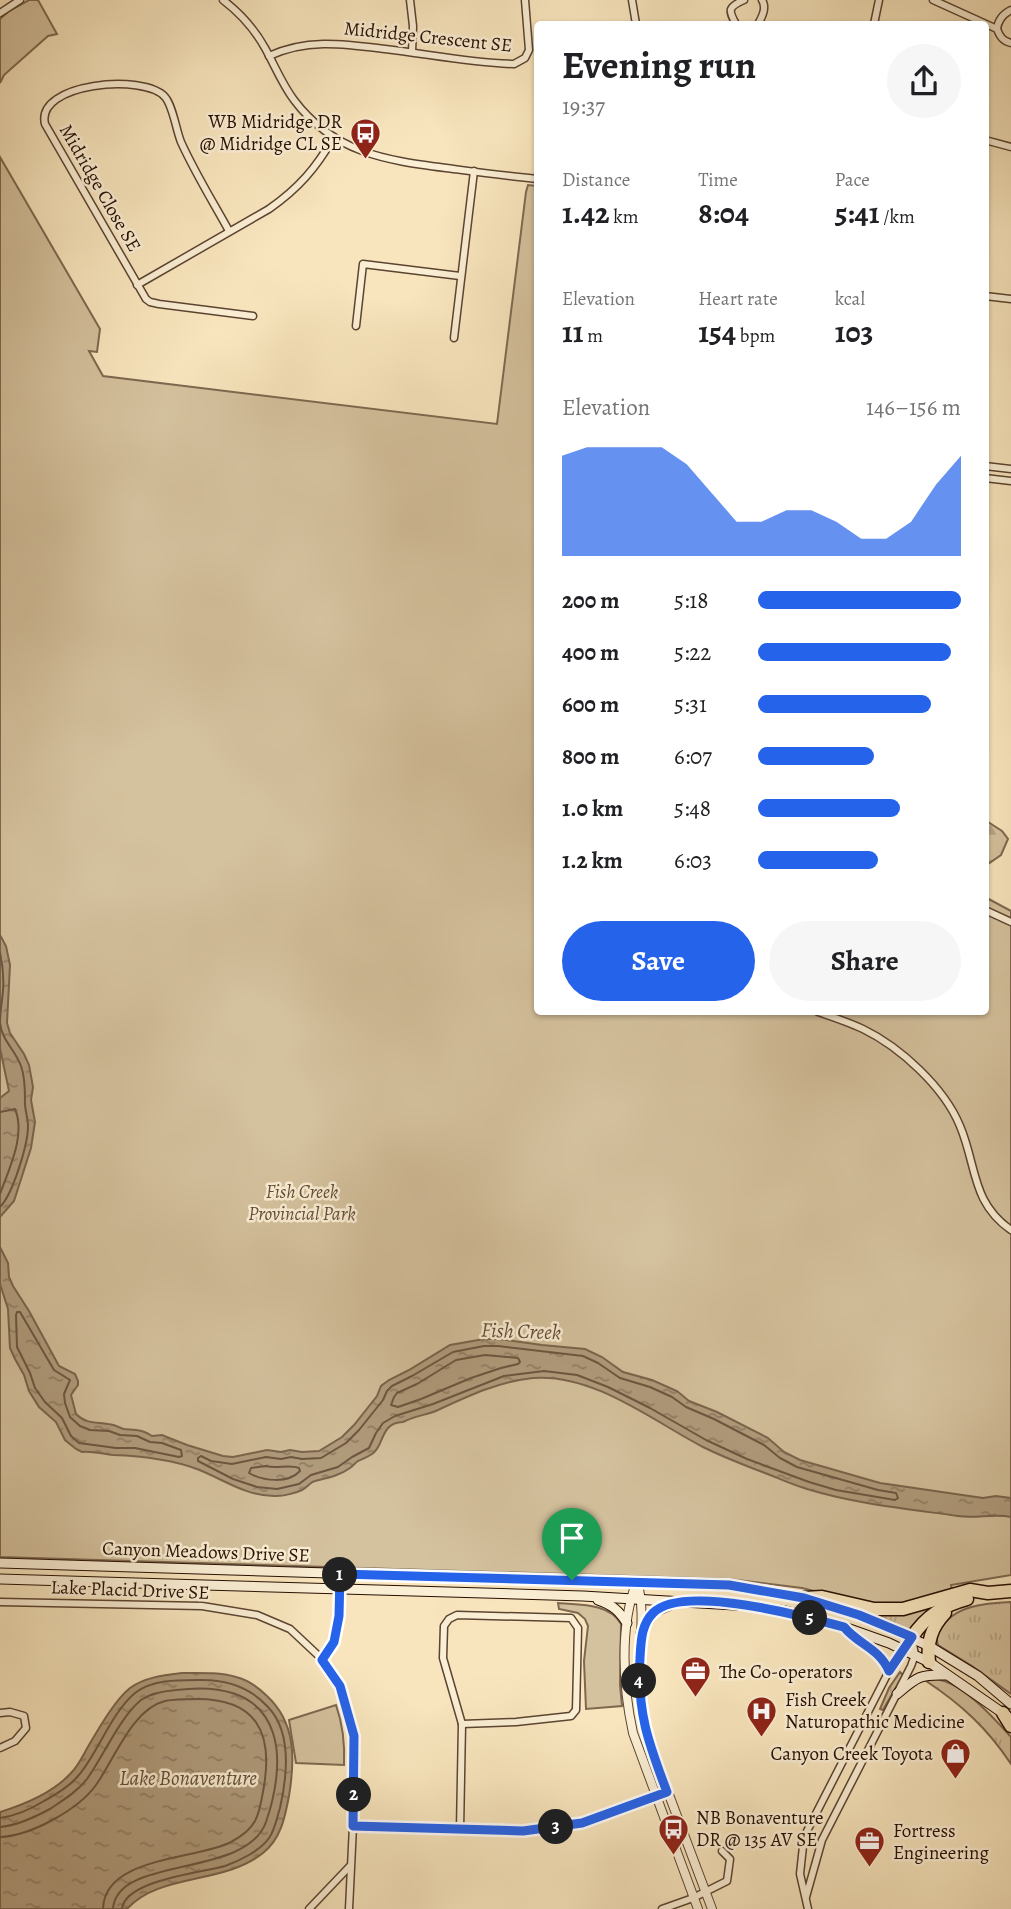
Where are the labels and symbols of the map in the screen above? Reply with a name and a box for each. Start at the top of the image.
street label: Midridge Crescent SE [343,15,513,59]
place label: WB Midridge DR @ Midridge CL SE [200,109,342,157]
bus stop icon: WB Midridge DR @ Midridge CL SE [348,116,382,160]
street label: Midridge Close SE [53,119,147,257]
park label: Fish Creek Provincial Park [248,1179,356,1227]
water label: Fish Creek [480,1316,562,1346]
pin [542,1508,602,1580]
street label: Canyon Meadows Drive SE [102,1535,310,1569]
pin: 1 [322,1558,358,1592]
street label: Lake Placid Drive SE [50,1574,210,1606]
pin: 5 [792,1600,828,1636]
office icon: The Co-operators [679,1655,713,1699]
place label: The Co-operators [719,1659,853,1685]
pin: 4 [622,1664,656,1698]
place label: Fish Creek Naturopathic Medicine [785,1687,965,1735]
hospital icon: Fish Creek Naturopathic Medicine [745,1694,779,1738]
shop icon: Canyon Creek Toyota [939,1737,973,1781]
place label: Canyon Creek Toyota [770,1741,933,1767]
water label: Lake Bonaventure [119,1764,257,1792]
pin: 2 [336,1778,372,1812]
place label: NB Bonaventure DR @ 135 AV SE [696,1805,824,1853]
pin: 3 [538,1810,574,1844]
bus stop icon: NB Bonaventure DR @ 135 AV SE [656,1812,690,1856]
place label: Fortress Engineering [893,1818,989,1866]
office icon: Fortress Engineering [853,1825,887,1869]

